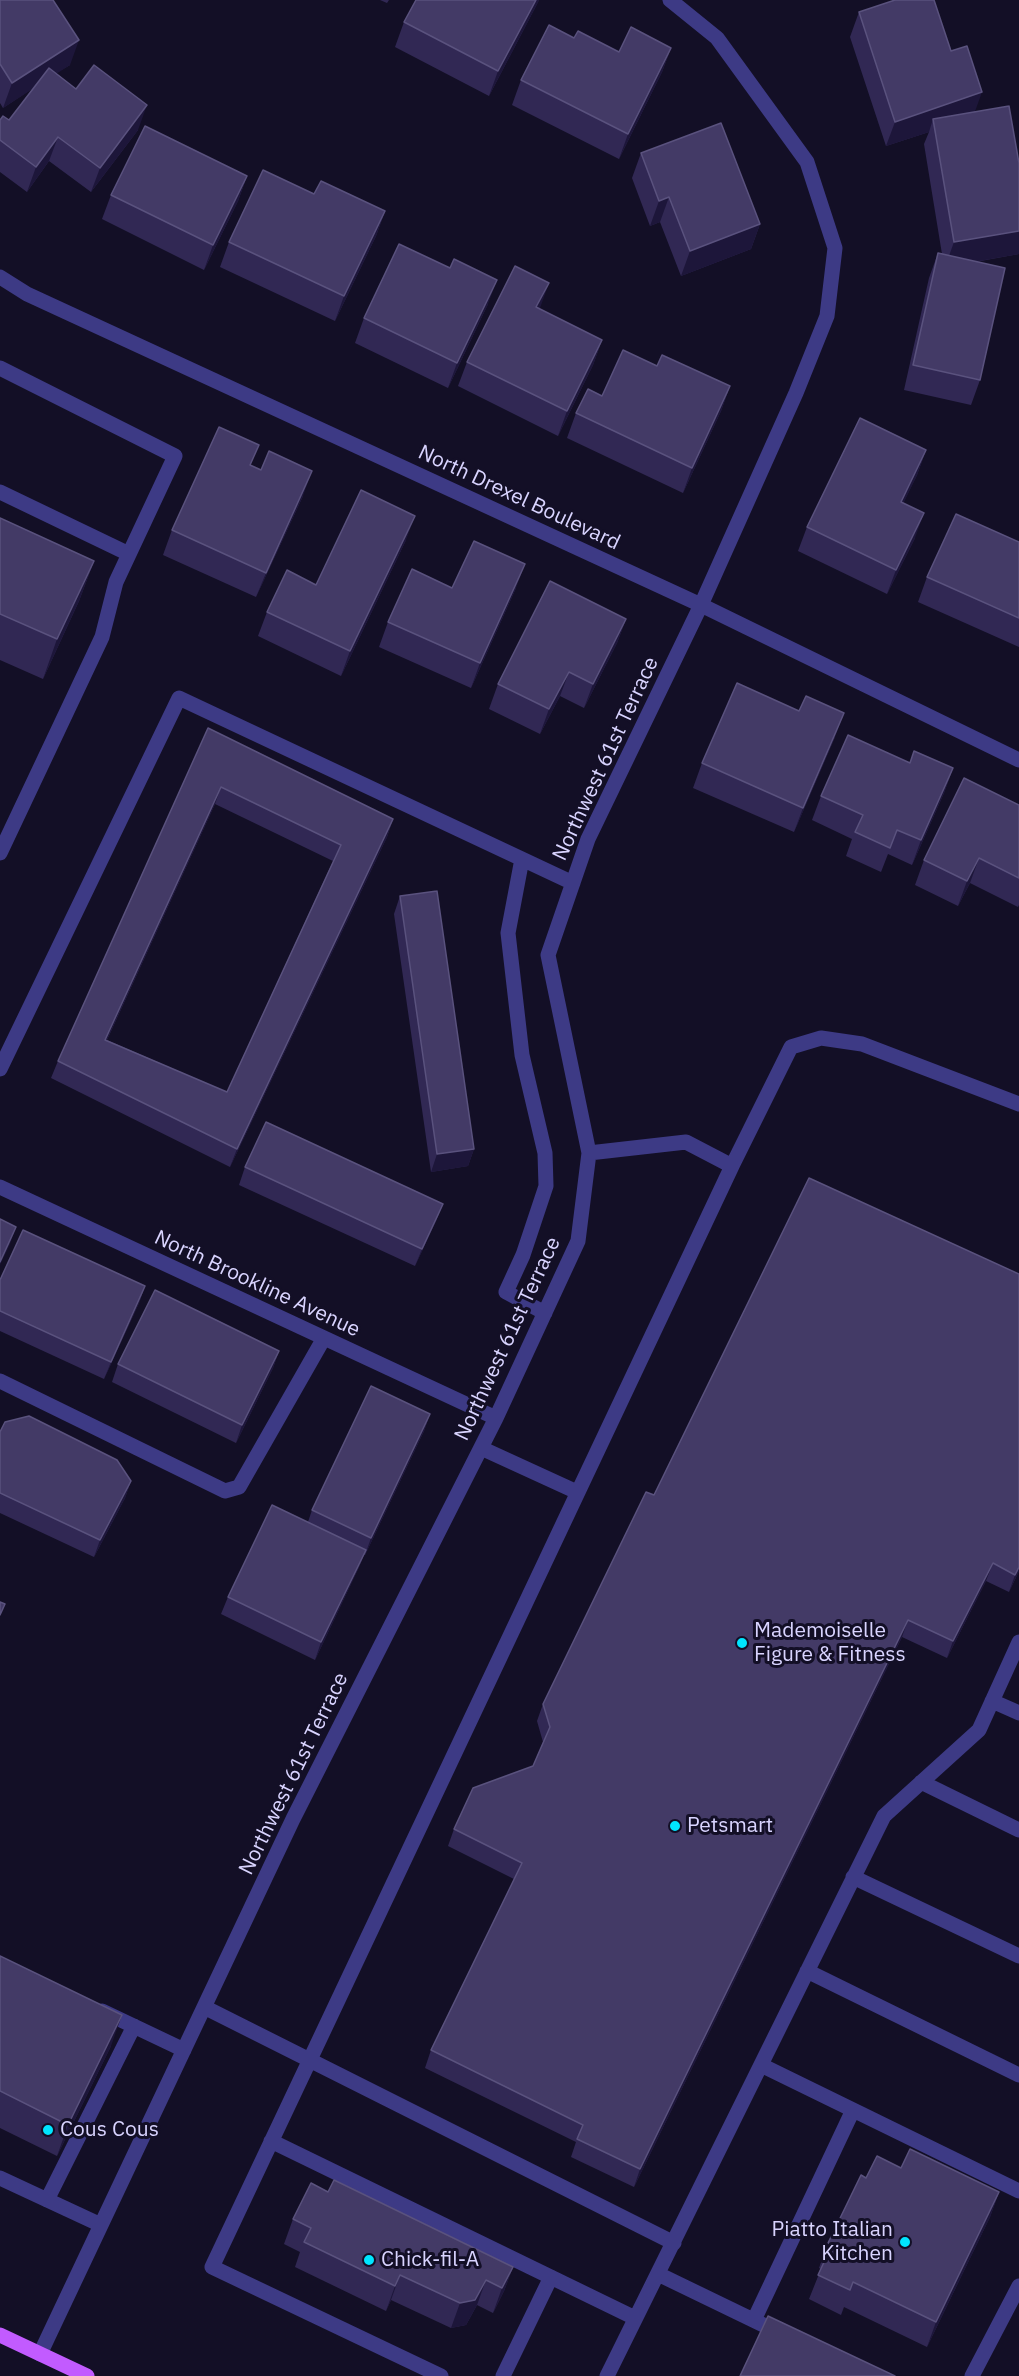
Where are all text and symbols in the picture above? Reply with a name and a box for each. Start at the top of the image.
street label: North Drexel Boulevard [414,440,624,556]
street label: Northwest 61st Terrace [548,653,664,865]
street label: North Brookline Avenue [150,1225,364,1343]
street label: Northwest 61st Terrace [450,1233,566,1445]
place label: Mademoiselle Figure & Fitness [754,1618,906,1668]
marker: Mademoiselle Figure & Fitness [735,1636,749,1650]
street label: Northwest 61st Terrace [234,1669,354,1879]
place label: Petsmart [687,1813,773,1839]
marker: Petsmart [668,1819,682,1833]
place label: Cous Cous [60,2117,159,2143]
marker: Cous Cous [41,2123,55,2137]
place label: Piatto Italian Kitchen [772,2217,893,2267]
marker: Piatto Italian Kitchen [898,2235,912,2249]
place label: Chick-fil-A [381,2247,479,2273]
marker: Chick-fil-A [362,2253,376,2267]

